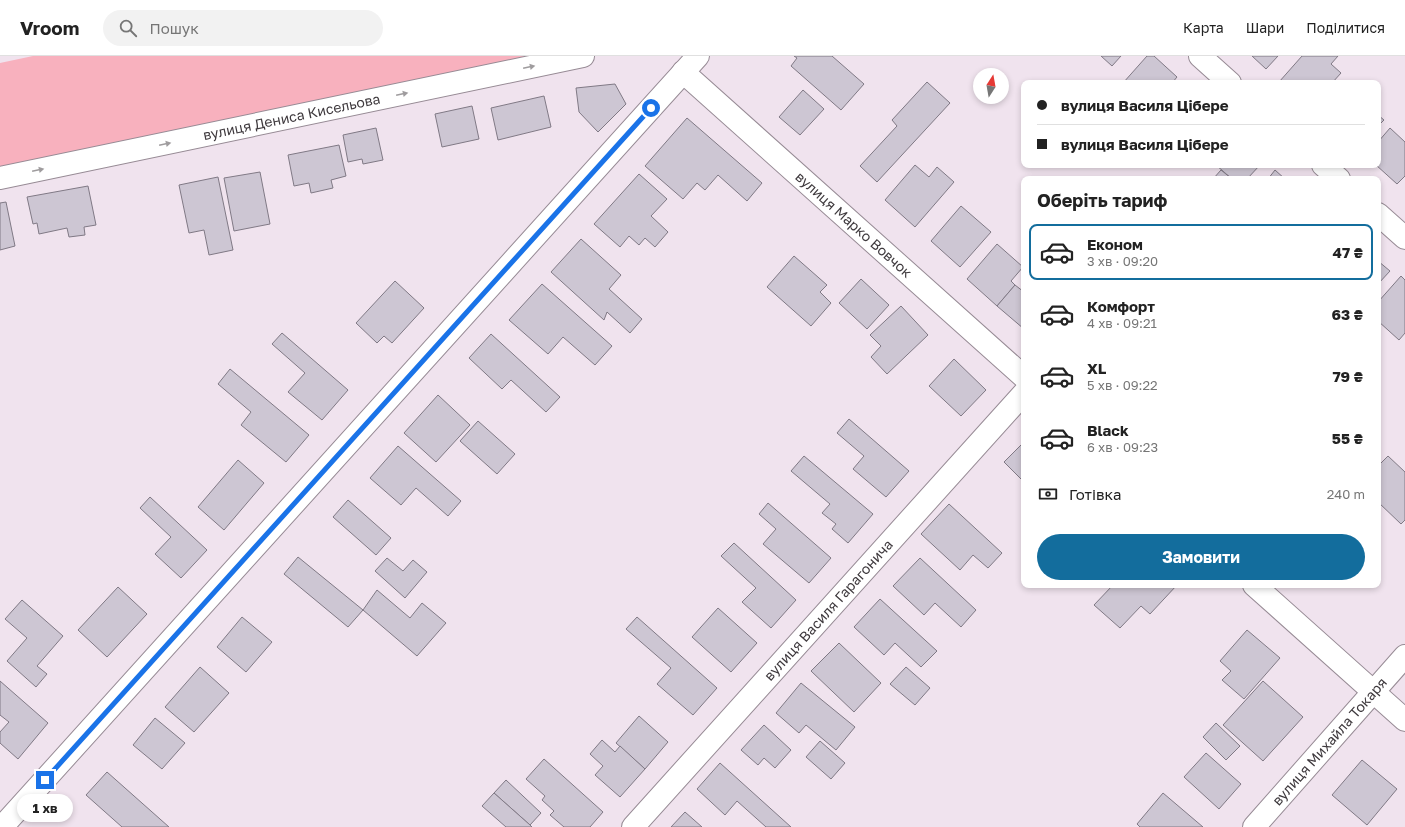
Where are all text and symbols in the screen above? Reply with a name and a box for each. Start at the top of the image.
search box [103,10,383,46]
text: Vroom [20,16,79,39]
icon: search [117,17,139,39]
text: Пошук [149,19,199,37]
text: Карта [1183,19,1224,36]
text: Шари [1246,19,1284,36]
text: Поділитися [1306,19,1385,36]
one-way arrow [523,64,536,70]
north arrow [973,68,1009,104]
map controls [973,68,1009,104]
street label: вулиця Дениса Кисельова [201,90,382,143]
one-way arrow [396,90,408,96]
text: вулиця Василя Цібере [1061,96,1229,114]
route start [642,99,660,117]
text: вулиця Василя Цібере [1061,135,1229,153]
one-way arrow [159,140,172,146]
one-way arrow [32,167,44,173]
street label: вулиця Марко Вовчок [792,168,916,281]
text: Оберіть тариф [1037,189,1167,211]
icon: car [1039,234,1075,270]
text: Економ [1087,235,1143,253]
text: 47 ₴ [1333,243,1363,261]
text: 3 хв · 09:20 [1087,253,1158,269]
icon: car [1039,296,1075,332]
text: Комфорт [1087,297,1155,315]
text: 63 ₴ [1331,305,1363,323]
text: 4 хв · 09:21 [1087,315,1157,331]
icon: car [1039,358,1075,394]
text: XL [1087,359,1106,377]
text: 79 ₴ [1332,367,1363,385]
text: 5 хв · 09:22 [1087,377,1158,393]
icon: car [1039,420,1075,456]
text: Black [1087,421,1129,439]
text: 55 ₴ [1332,429,1363,447]
text: 6 хв · 09:23 [1087,439,1158,455]
icon: cash [1037,483,1059,505]
text: Готівка [1069,485,1121,503]
text: 240 m [1327,486,1365,502]
button: Замовити [1037,534,1365,580]
street label: вулиця Василя Гарагонича [760,536,896,684]
street label: вулиця Михайла Токаря [1268,674,1390,809]
route end [36,771,54,789]
callout: 1 хв [17,794,73,822]
text: 1 хв [32,800,58,816]

